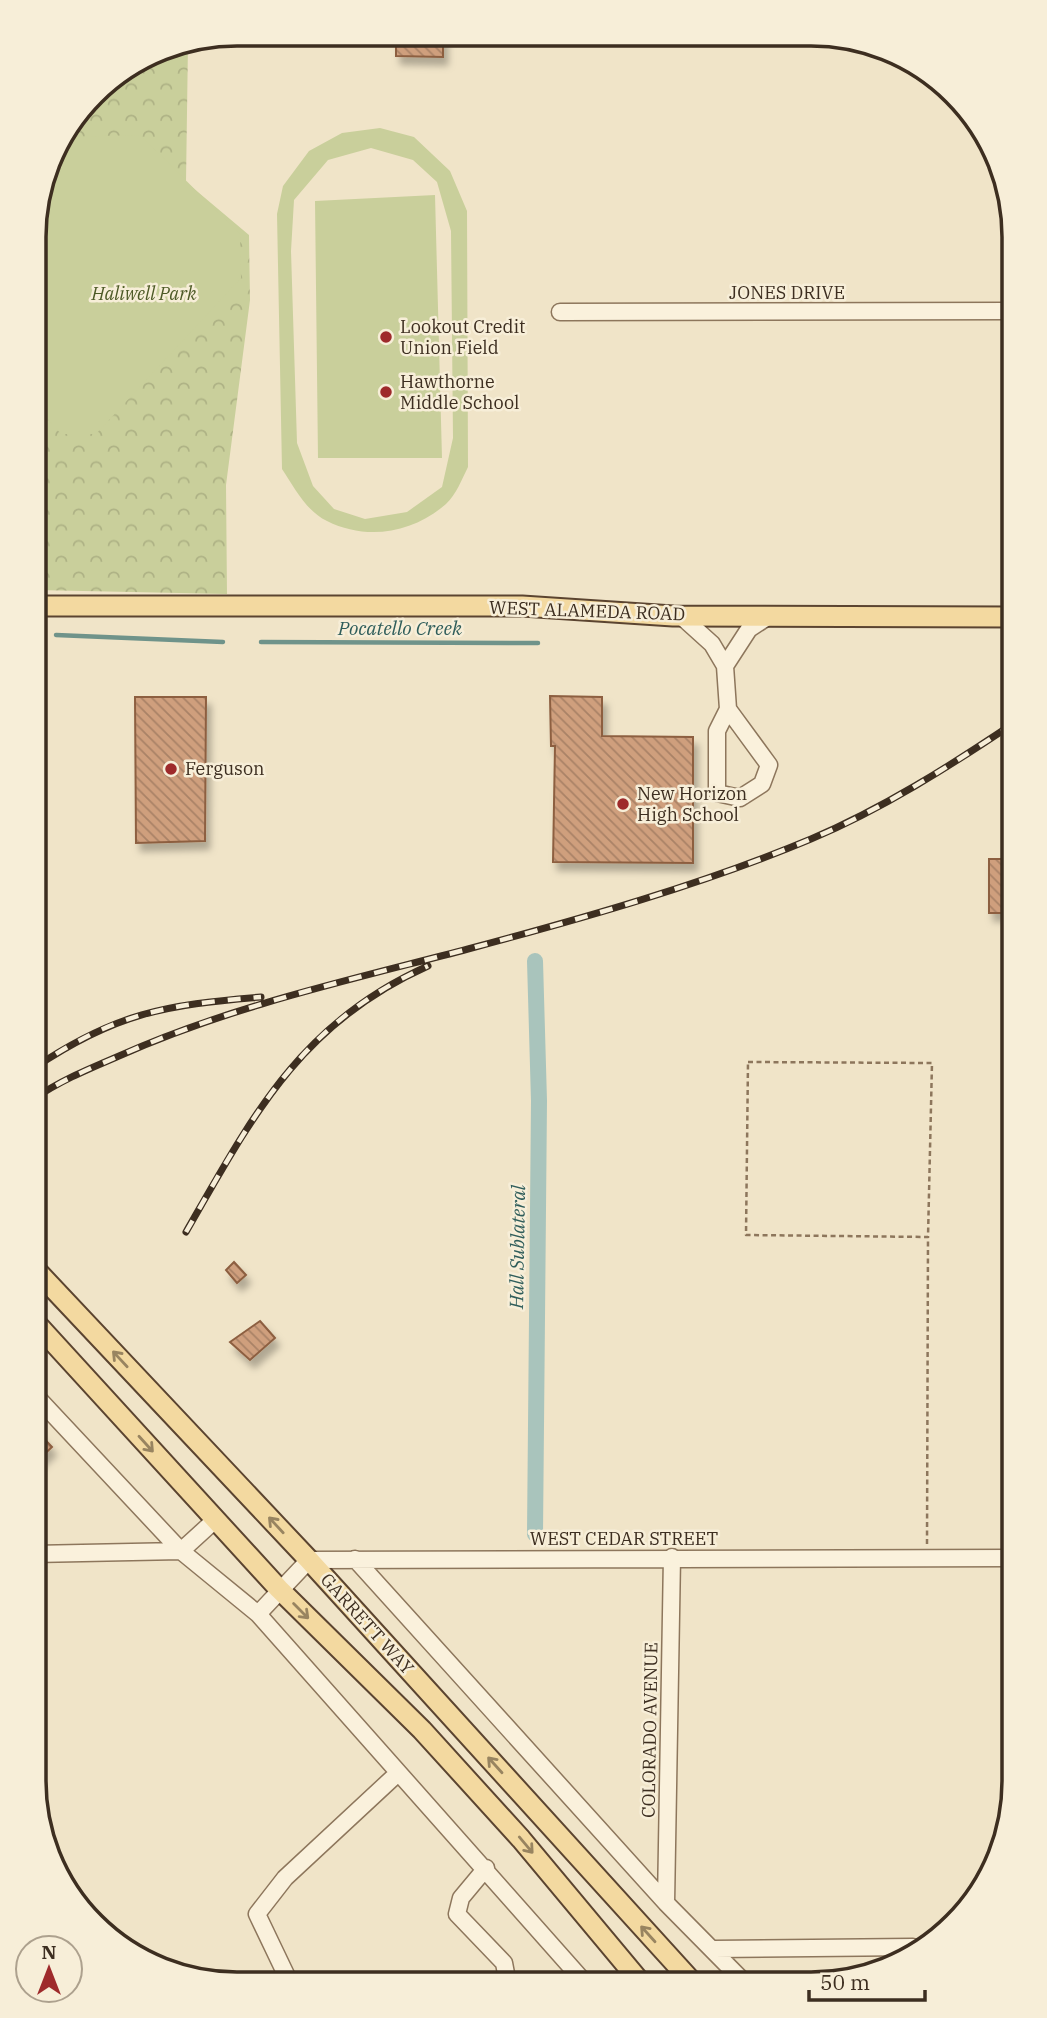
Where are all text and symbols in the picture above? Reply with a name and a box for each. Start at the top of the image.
street label: JONES DRIVE [729,281,845,304]
park label: Haliwell Park [90,282,197,305]
place label: Lookout Credit Union Field [400,315,525,359]
marker: Lookout Credit Union Field [378,329,394,345]
place label: Hawthorne Middle School [400,370,519,414]
marker: Hawthorne Middle School [378,384,394,400]
street label: WEST ALAMEDA ROAD [489,596,685,625]
water label: Pocatello Creek [337,616,463,640]
place label: Ferguson [185,757,265,780]
marker: Ferguson [163,761,179,777]
place label: New Horizon High School [637,782,747,826]
marker: New Horizon High School [615,796,631,812]
water label: Hall Sublateral [504,1184,530,1310]
one-way arrow [111,1351,128,1368]
one-way arrow [138,1435,154,1453]
one-way arrow [268,1516,284,1534]
street label: WEST CEDAR STREET [530,1527,718,1550]
street label: GARRETT WAY [316,1568,419,1680]
one-way arrow [292,1602,309,1619]
street label: COLORADO AVENUE [636,1642,663,1818]
one-way arrow [487,1757,504,1774]
one-way arrow [518,1836,534,1854]
one-way arrow [640,1925,656,1943]
north arrow [14,1934,84,2004]
text: N [41,1940,57,1964]
scale bar [809,1958,925,2002]
text: 50 m [820,1968,870,1996]

